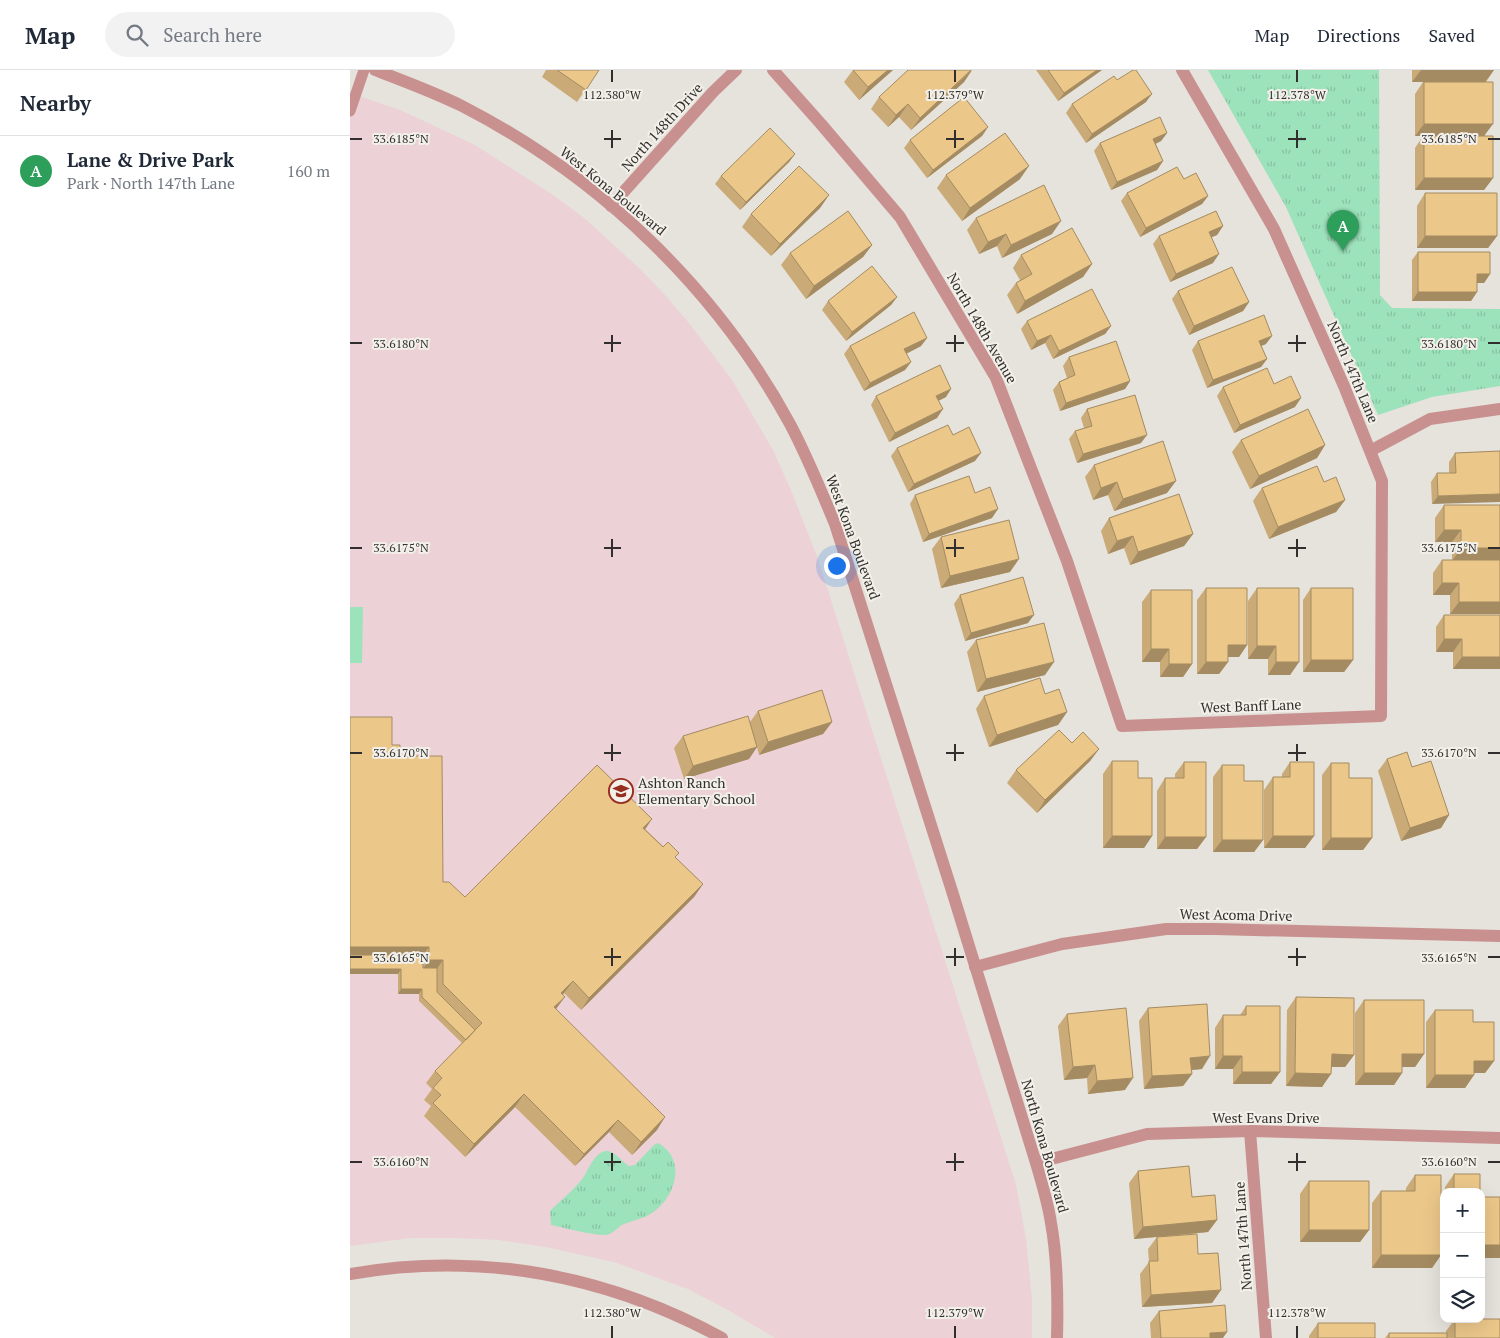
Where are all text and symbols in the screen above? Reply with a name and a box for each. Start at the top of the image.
search box [105,12,455,57]
text: Map [25,19,75,51]
icon: search [123,21,151,49]
text: Search here [163,22,262,47]
text: Map [1254,23,1289,47]
text: Directions [1317,23,1400,47]
text: Saved [1428,23,1475,47]
street label: North 148th Drive [617,78,706,175]
text: 112.380°W [583,87,642,102]
text: 112.379°W [926,87,985,102]
text: 112.378°W [1268,87,1327,102]
text: Nearby [20,89,91,117]
text: 33.6185°N [373,131,429,146]
text: 33.6185°N [1421,131,1477,146]
street label: West Kona Boulevard [556,142,671,240]
text: Lane & Drive Park [67,147,234,172]
text: A [30,160,42,182]
text: 160 m [287,160,330,182]
text: Park · North 147th Lane [67,172,235,194]
pin: A [1327,210,1359,251]
street label: North 148th Avenue [943,269,1022,387]
street label: North 147th Lane [1323,318,1383,426]
text: 33.6180°N [373,336,429,351]
text: 33.6180°N [1421,336,1477,351]
street label: West Kona Boulevard [822,472,885,602]
text: 33.6175°N [373,540,429,555]
text: 33.6175°N [1421,540,1477,555]
your location [824,553,850,579]
street label: West Banff Lane [1200,694,1302,717]
text: 33.6170°N [373,745,429,760]
text: 33.6170°N [1421,745,1477,760]
place label: Ashton Ranch Elementary School [638,773,755,808]
school or university icon: Ashton Ranch Elementary School [608,778,634,804]
street label: West Acoma Drive [1180,904,1292,925]
text: 33.6165°N [373,950,429,965]
text: 33.6165°N [1421,950,1477,965]
street label: North Kona Boulevard [1017,1077,1074,1215]
street label: West Evans Drive [1212,1108,1320,1127]
text: 33.6160°N [373,1154,429,1169]
text: 33.6160°N [1421,1154,1477,1169]
street label: North 147th Lane [1229,1181,1256,1291]
map controls [1440,1188,1485,1323]
button: + [1440,1188,1485,1233]
button: − [1440,1233,1485,1278]
button: layers [1440,1278,1485,1323]
text: 112.380°W [583,1305,642,1320]
text: 112.379°W [926,1305,985,1320]
text: 112.378°W [1268,1305,1327,1320]

